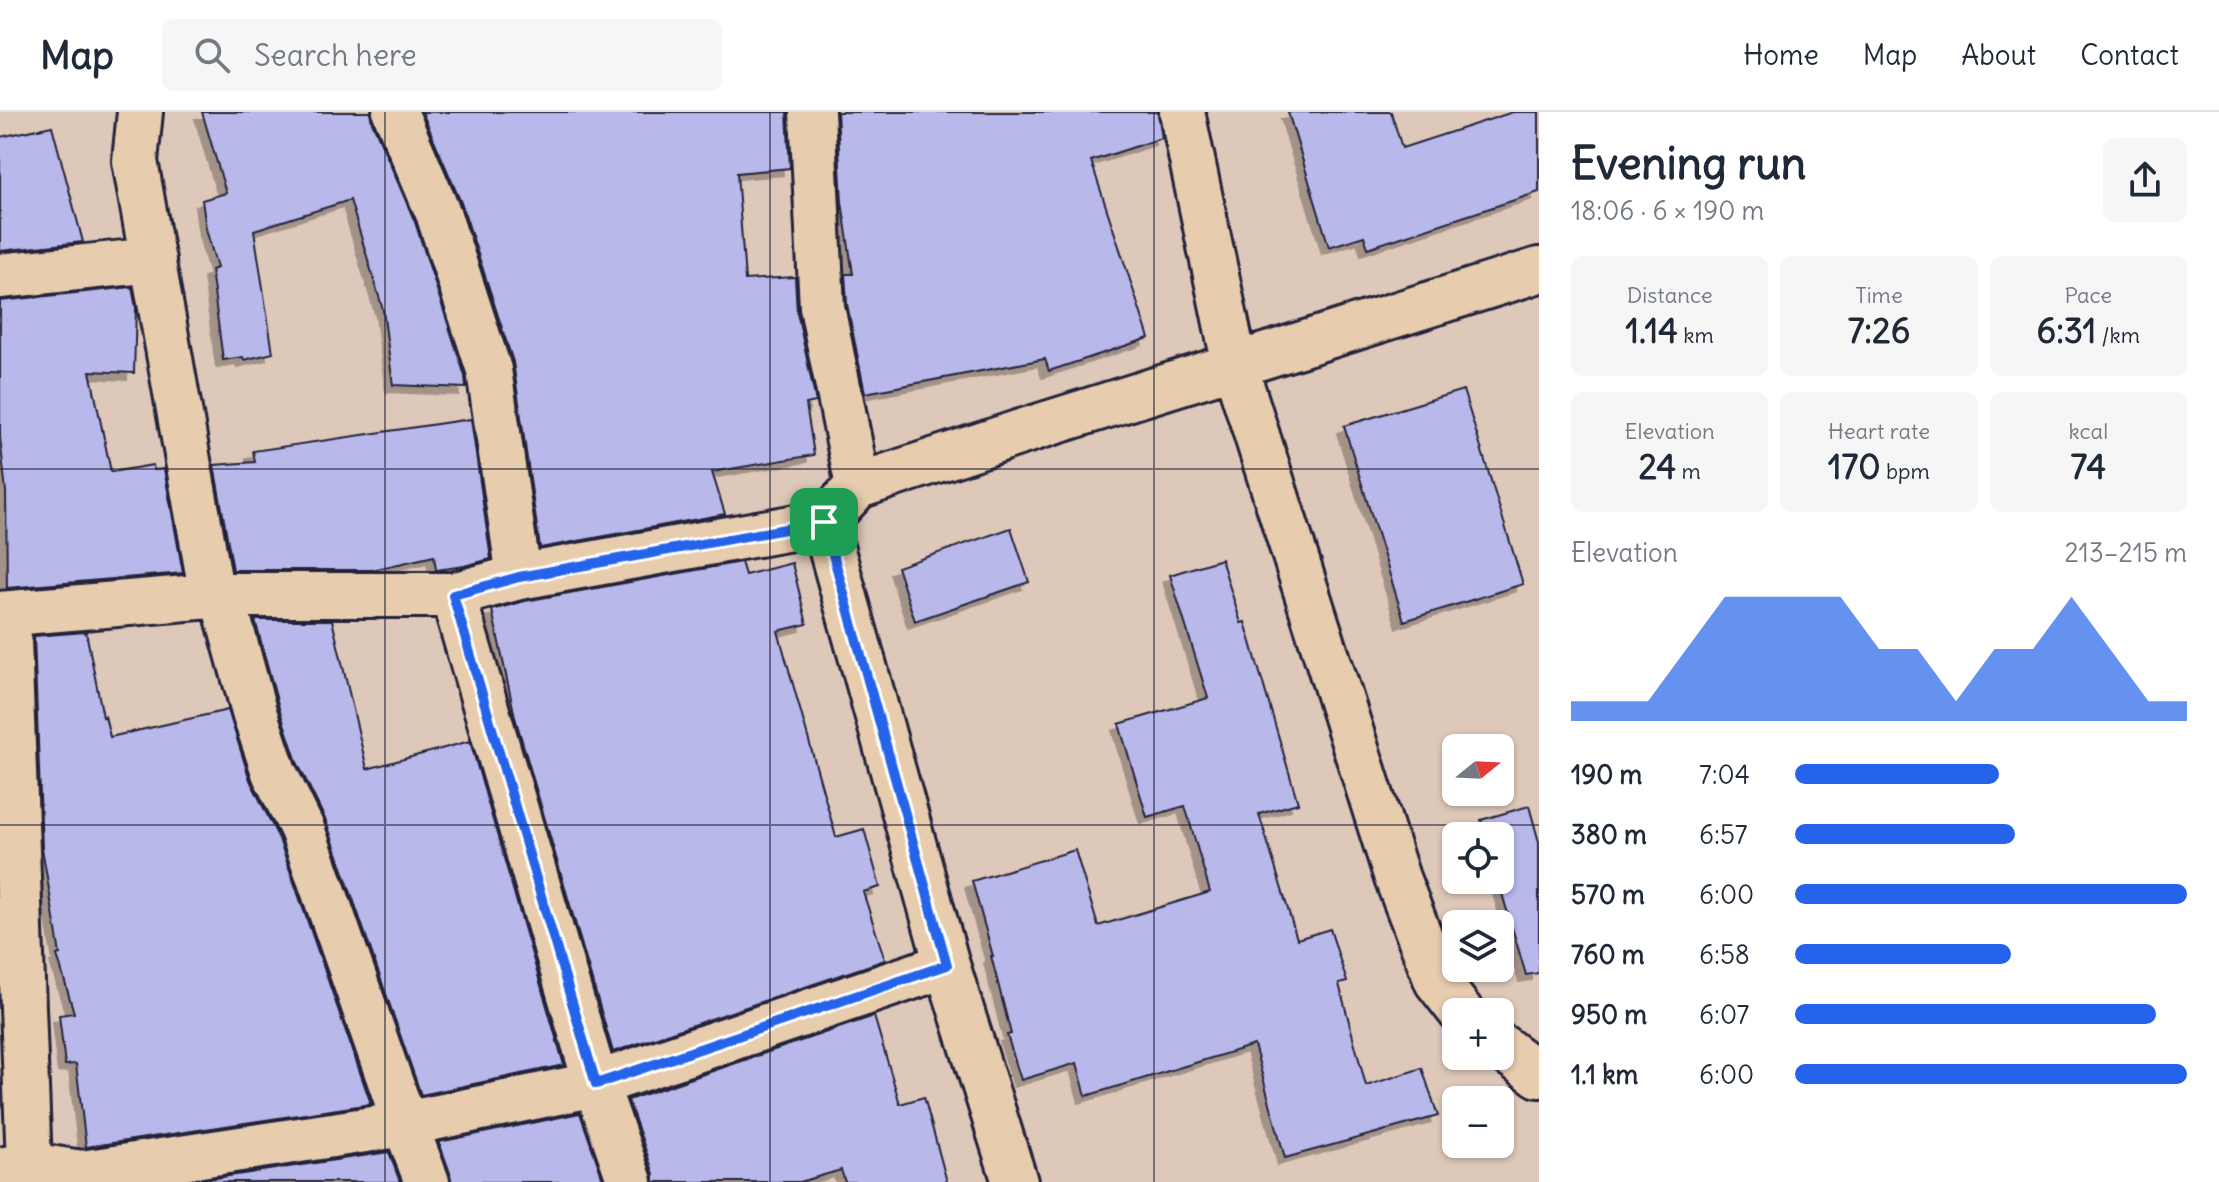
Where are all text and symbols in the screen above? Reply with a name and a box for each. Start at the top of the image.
search box [162,19,722,91]
text: Map [40,32,114,79]
icon: search [190,33,234,77]
text: Search here [254,36,417,74]
text: Home [1743,37,1819,73]
text: Map [1863,37,1917,73]
text: About [1961,37,2036,73]
text: Contact [2080,37,2179,73]
text: Evening run [1571,136,1806,191]
button: share [2103,138,2187,222]
text: 18:06 · 6 × 190 m [1571,194,1764,227]
text: Distance [1627,281,1713,309]
text: Time [1855,281,1903,309]
text: Pace [2064,281,2112,309]
text: 1.14 [1626,309,1678,352]
text: 7:26 [1848,309,1910,352]
text: 6:31 [2037,309,2096,352]
text: km [1678,321,1714,349]
text: /km [2096,321,2140,349]
text: Elevation [1625,417,1715,445]
text: Heart rate [1828,417,1930,445]
text: kcal [2069,417,2108,445]
text: 24 [1639,445,1676,488]
text: 170 [1828,445,1881,488]
text: 74 [2071,445,2106,488]
text: m [1676,457,1701,485]
text: bpm [1881,457,1930,485]
pin [790,488,858,556]
icon: arrive [802,500,846,544]
text: Elevation [1571,536,1678,569]
text: 213–215 m [2064,536,2187,569]
north arrow [1442,734,1514,806]
map controls [1442,734,1514,1158]
text: 190 m [1571,758,1642,791]
text: 7:04 [1699,758,1750,791]
text: 380 m [1571,818,1647,851]
text: 6:57 [1699,818,1748,851]
button: locate [1442,822,1514,894]
text: 570 m [1571,878,1645,911]
text: 6:00 [1699,878,1754,911]
button: layers [1442,910,1514,982]
text: 760 m [1571,938,1645,971]
text: 6:58 [1699,938,1750,971]
button: + [1442,998,1514,1070]
text: 950 m [1571,998,1647,1031]
text: 6:07 [1699,998,1749,1031]
text: 1.1 km [1571,1058,1638,1091]
text: 6:00 [1699,1058,1754,1091]
button: − [1442,1086,1514,1158]

